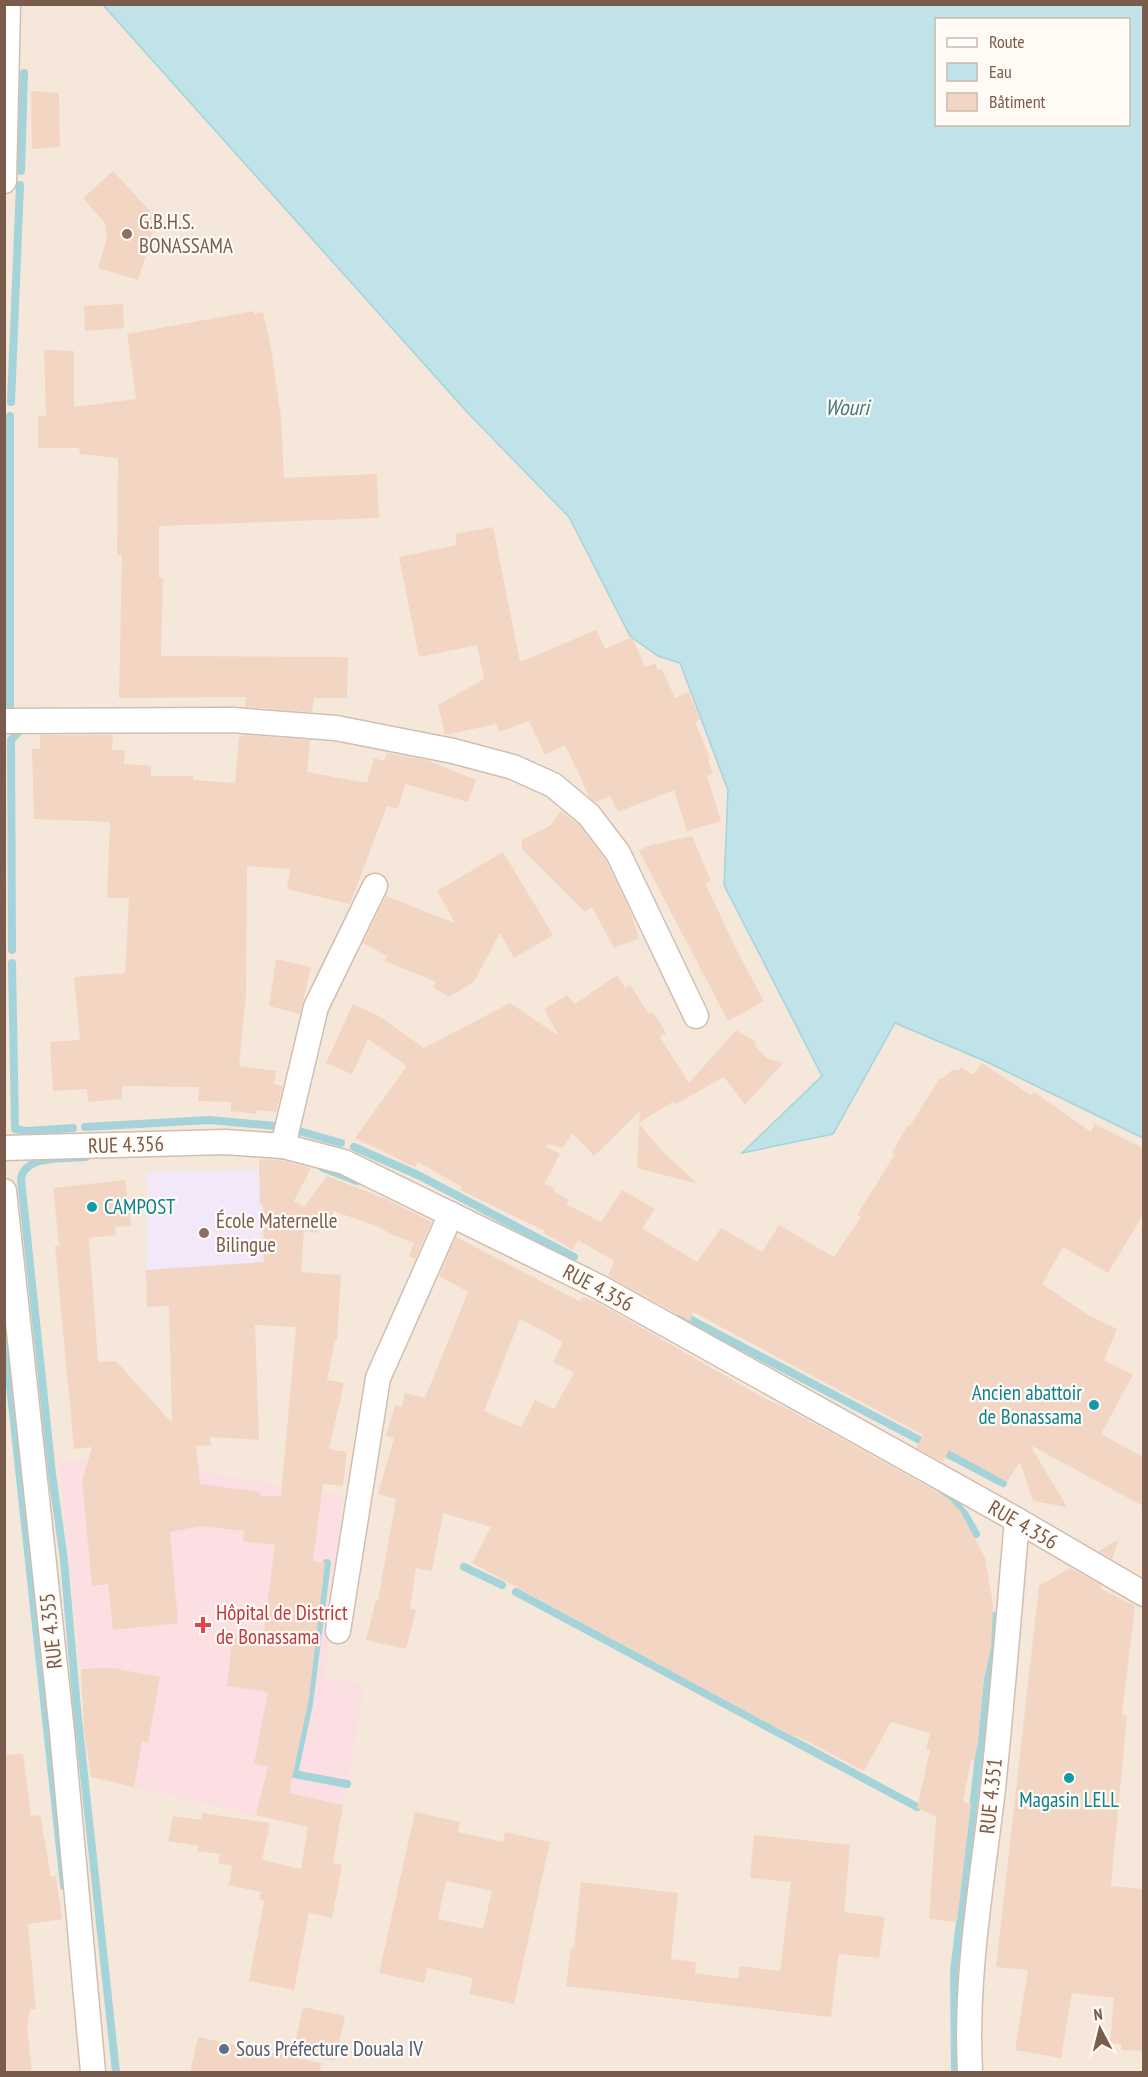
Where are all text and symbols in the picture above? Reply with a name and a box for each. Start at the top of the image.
legend [935,18,1130,126]
text: Route [989,30,1025,53]
text: Eau [989,60,1012,83]
text: Bâtiment [989,90,1046,113]
place label: G.B.H.S. BONASSAMA [139,208,233,259]
marker: G.B.H.S. BONASSAMA [120,227,134,241]
water label: Wouri [825,393,872,421]
street label: RUE 4.356 [88,1130,164,1159]
place label: CAMPOST [104,1193,176,1220]
marker: CAMPOST [85,1200,99,1214]
place label: École Maternelle Bilingue [216,1207,337,1258]
marker: École Maternelle Bilingue [197,1226,211,1240]
street label: RUE 4.356 [558,1258,638,1317]
place label: Ancien abattoir de Bonassama [972,1379,1082,1430]
marker: Ancien abattoir de Bonassama [1087,1398,1101,1412]
street label: RUE 4.356 [984,1494,1063,1555]
street label: RUE 4.355 [33,1592,68,1670]
place label: Hôpital de District de Bonassama [216,1599,348,1650]
marker: Hôpital de District de Bonassama [194,1616,212,1634]
street label: RUE 4.351 [973,1757,1008,1835]
marker: Magasin LELL [1062,1771,1076,1785]
place label: Magasin LELL [1019,1786,1119,1813]
north arrow [1070,1999,1130,2059]
text: N [1093,2004,1104,2025]
place label: Sous Préfecture Douala IV [236,2035,423,2062]
marker: Sous Préfecture Douala IV [217,2042,231,2056]

